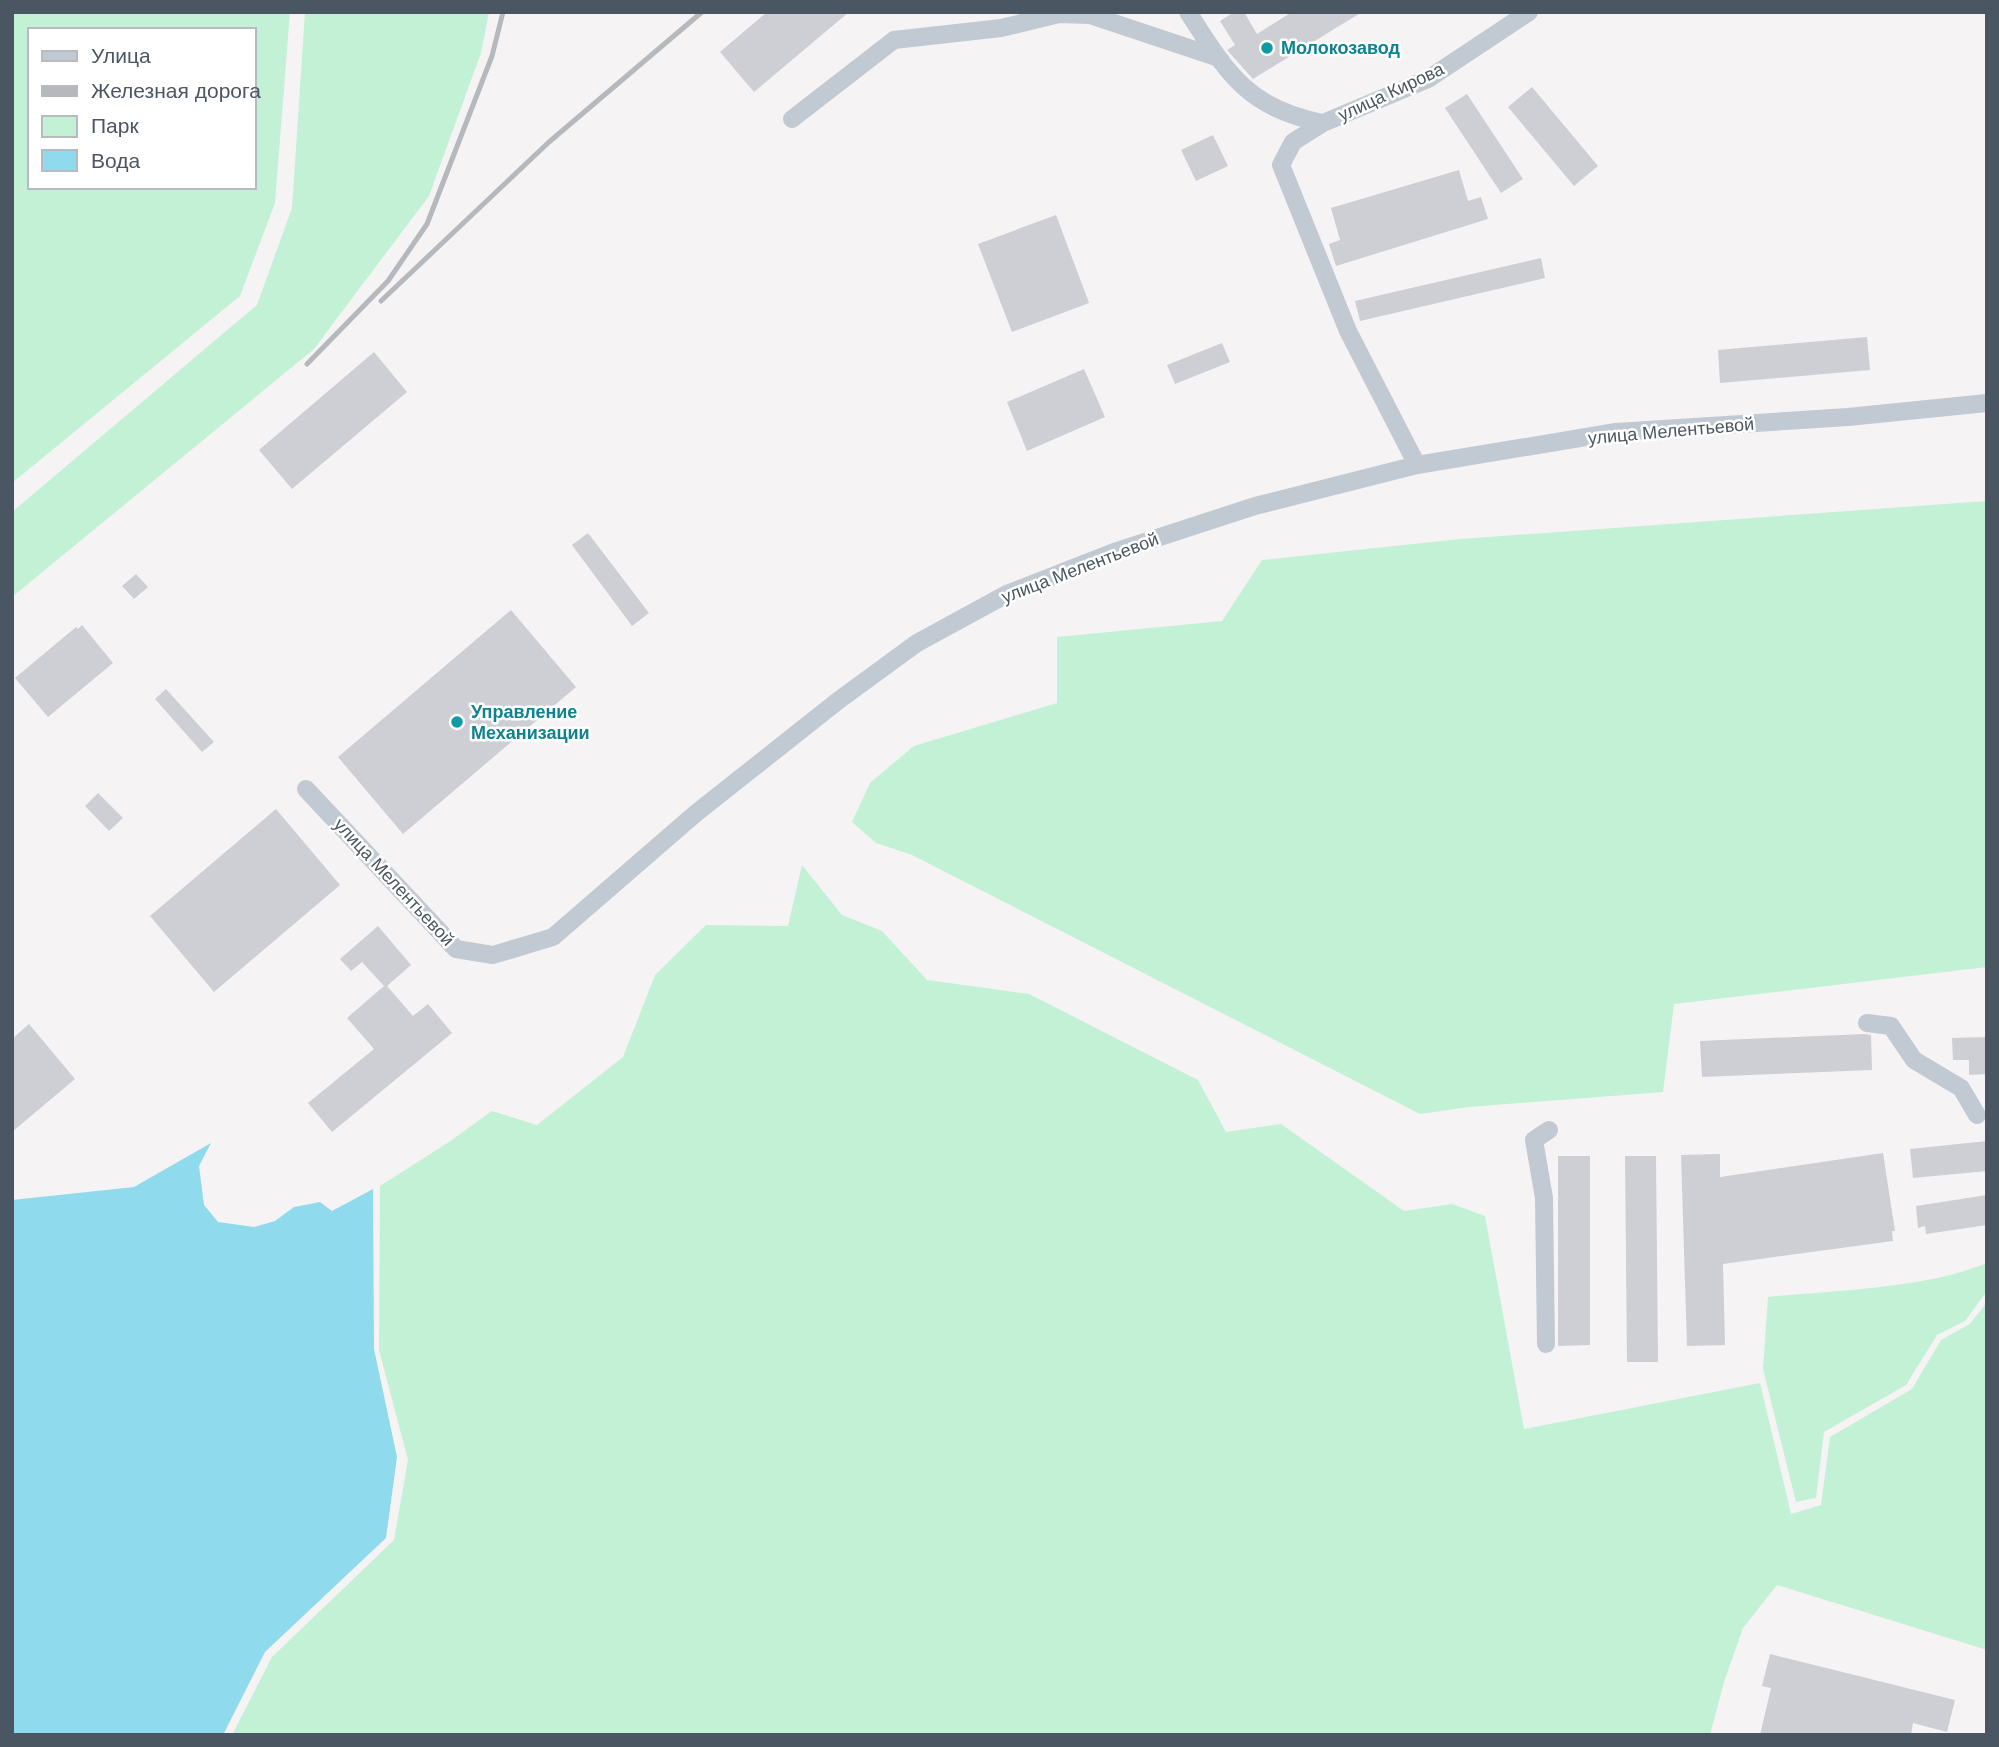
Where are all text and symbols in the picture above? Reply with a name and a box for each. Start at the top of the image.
legend [28,28,256,189]
place label: Молокозавод [1281,38,1401,58]
marker: Молокозавод [1259,40,1275,56]
text: Улица [91,44,151,67]
street label: улица Кирова [1335,58,1448,125]
text: Железная дорога [91,79,261,102]
text: Парк [91,114,139,137]
text: Вода [91,149,140,172]
street label: улица Мелентьевой [1587,414,1755,448]
street label: улица Мелентьевой [999,529,1161,607]
place label: Управление Механизации [471,702,590,743]
marker: Управление Механизации [449,714,465,730]
street label: улица Мелентьевой [330,814,458,950]

